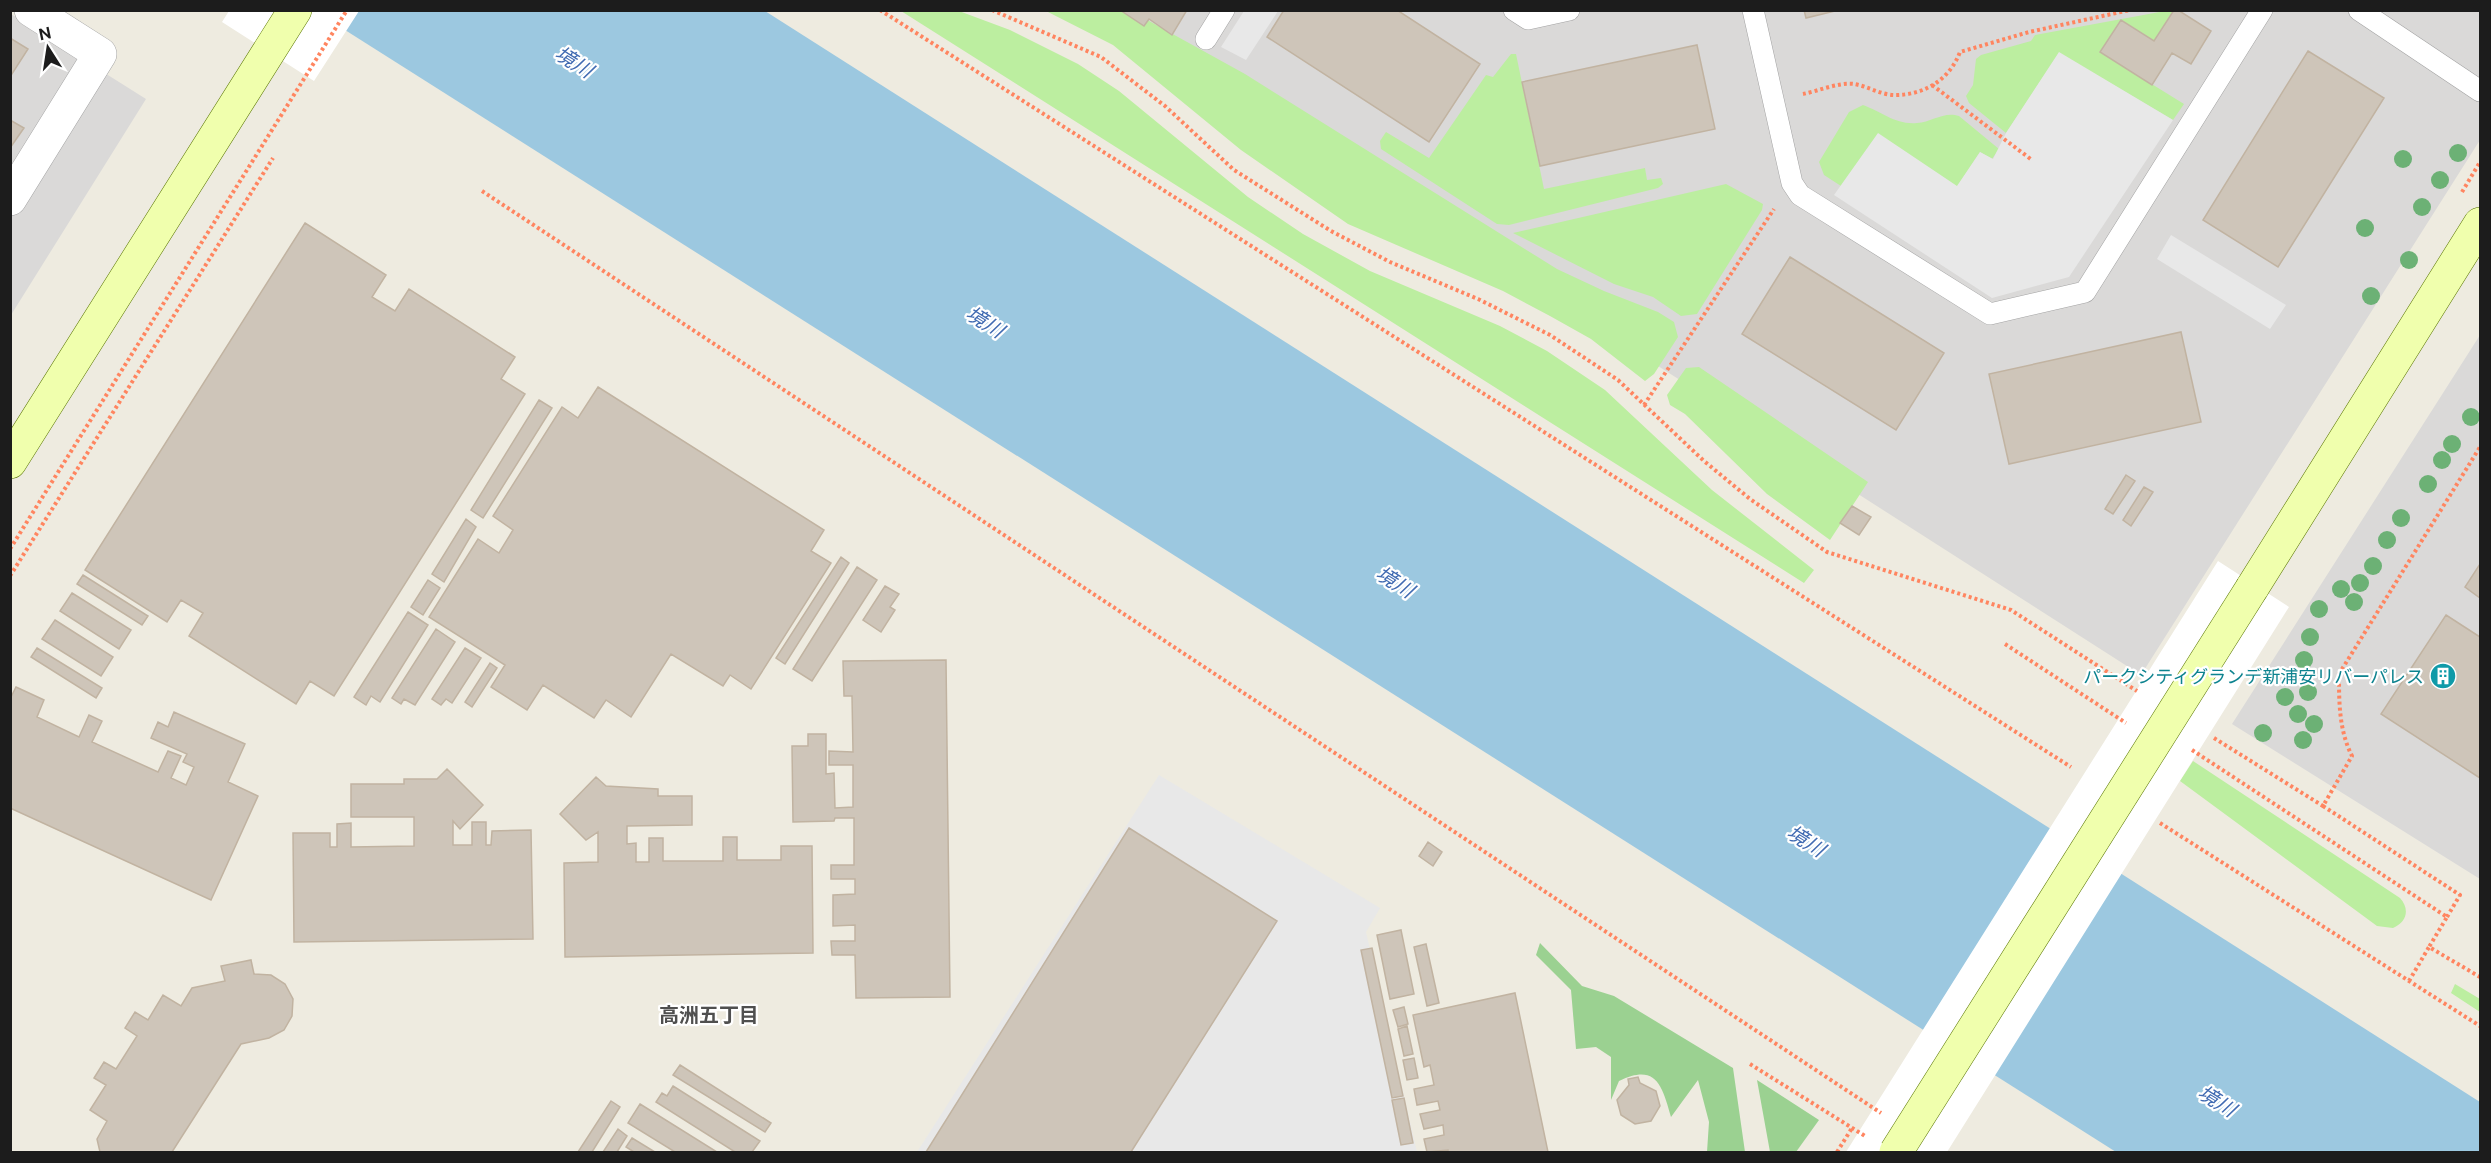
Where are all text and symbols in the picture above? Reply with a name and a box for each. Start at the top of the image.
north arrow [18,18,78,78]
text: N [37,23,53,44]
water label: 境川 [551,41,599,84]
water label: 境川 [962,301,1010,344]
water label: 境川 [1372,561,1420,604]
building icon: パークシティグランデ新浦安リバーパレス [2428,661,2458,691]
place label: パークシティグランデ新浦安リバーパレス [2083,666,2424,687]
water label: 境川 [1783,820,1831,863]
district label: 高洲五丁目 [659,1003,759,1027]
water label: 境川 [2194,1080,2242,1123]

